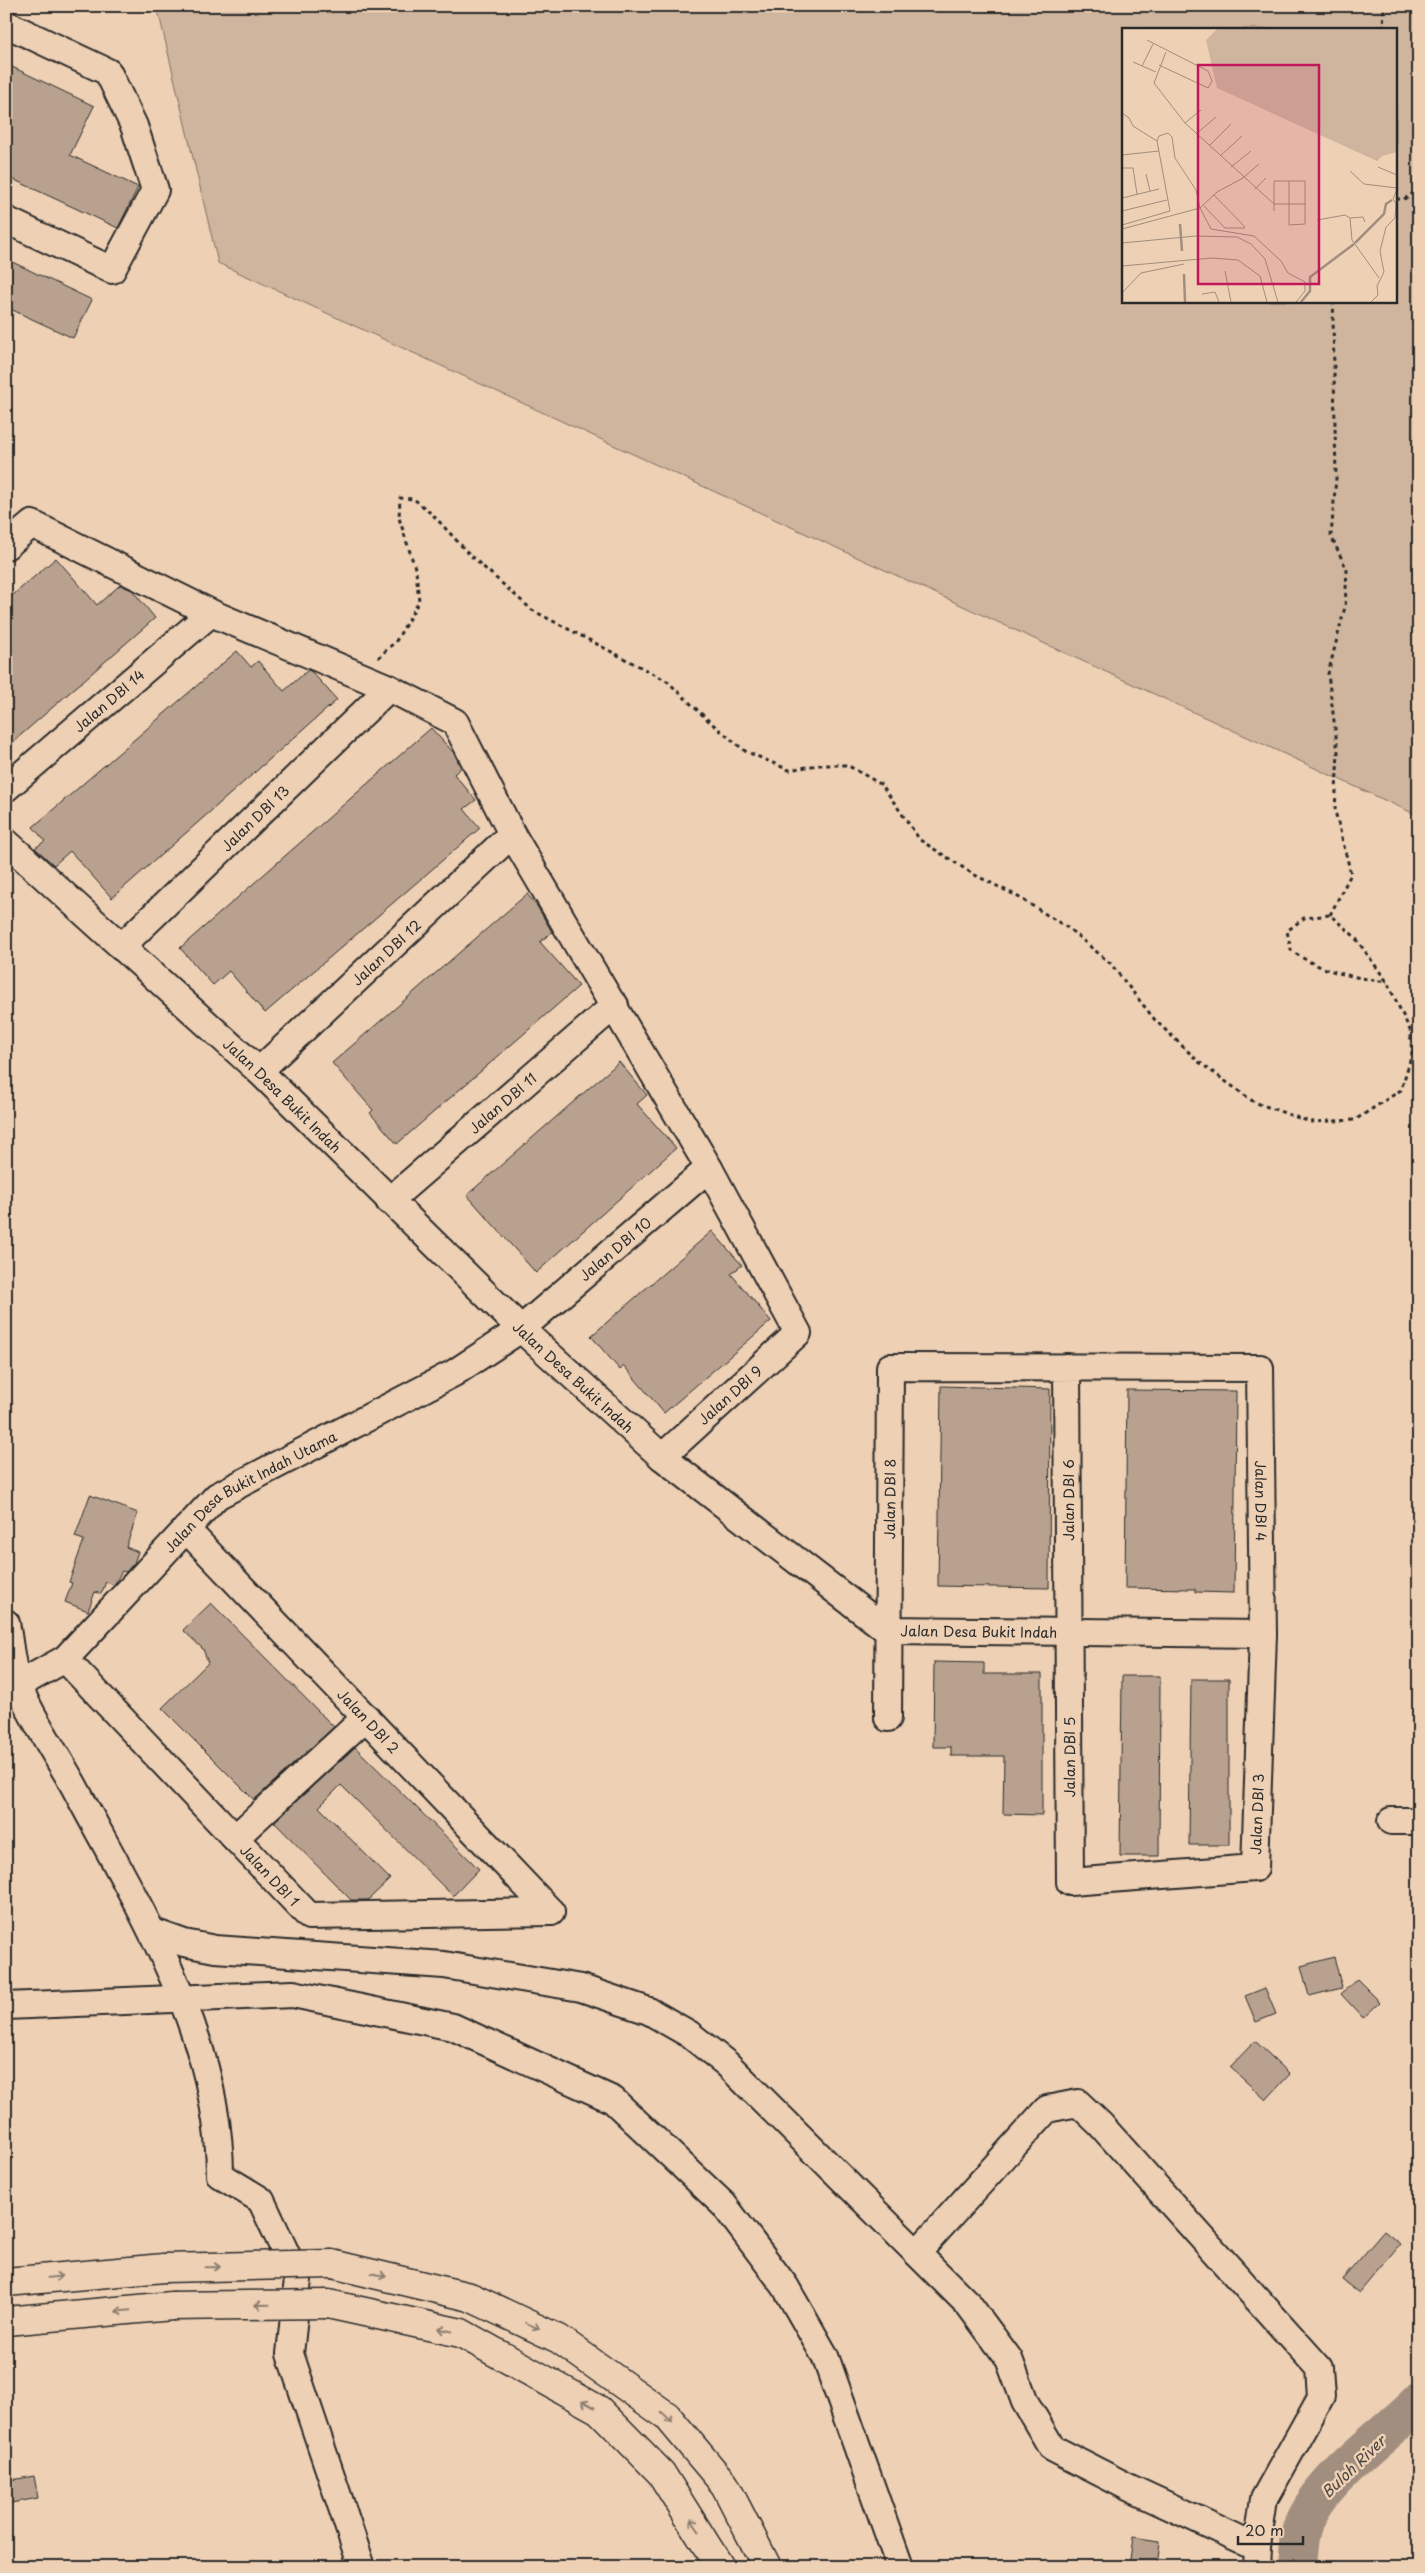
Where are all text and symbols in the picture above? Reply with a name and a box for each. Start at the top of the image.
inset map [1122,28,1398,302]
street label: Jalan DBI 14 [69,664,149,737]
street label: Jalan DBI 13 [216,780,293,856]
street label: Jalan DBI 12 [347,914,425,990]
street label: Jalan Desa Bukit Indah [219,1033,346,1157]
street label: Jalan DBI 11 [464,1067,541,1138]
street label: Jalan DBI 10 [574,1212,655,1285]
street label: Jalan Desa Bukit Indah [508,1316,639,1437]
street label: Jalan DBI 9 [693,1360,767,1430]
street label: Jalan Desa Bukit Indah Utama [159,1425,340,1557]
street label: Jalan DBI 8 [879,1459,900,1539]
street label: Jalan DBI 6 [1058,1459,1079,1541]
street label: Jalan DBI 4 [1251,1460,1272,1542]
street label: Jalan Desa Bukit Indah [900,1620,1057,1642]
street label: Jalan DBI 2 [333,1684,405,1758]
street label: Jalan DBI 5 [1059,1717,1080,1797]
street label: Jalan DBI 3 [1245,1773,1269,1855]
street label: Jalan DBI 1 [236,1840,305,1911]
one-way arrow [204,2262,221,2272]
one-way arrow [371,2271,387,2280]
one-way arrow [47,2273,63,2282]
one-way arrow [254,2300,270,2310]
one-way arrow [115,2306,131,2315]
one-way arrow [525,2322,540,2332]
one-way arrow [437,2325,453,2334]
one-way arrow [582,2399,596,2409]
one-way arrow [660,2411,673,2423]
water label: Buloh River [1316,2428,1392,2502]
scale bar [1238,2513,1302,2545]
text: 20 m [1245,2518,1284,2541]
one-way arrow [690,2519,700,2533]

